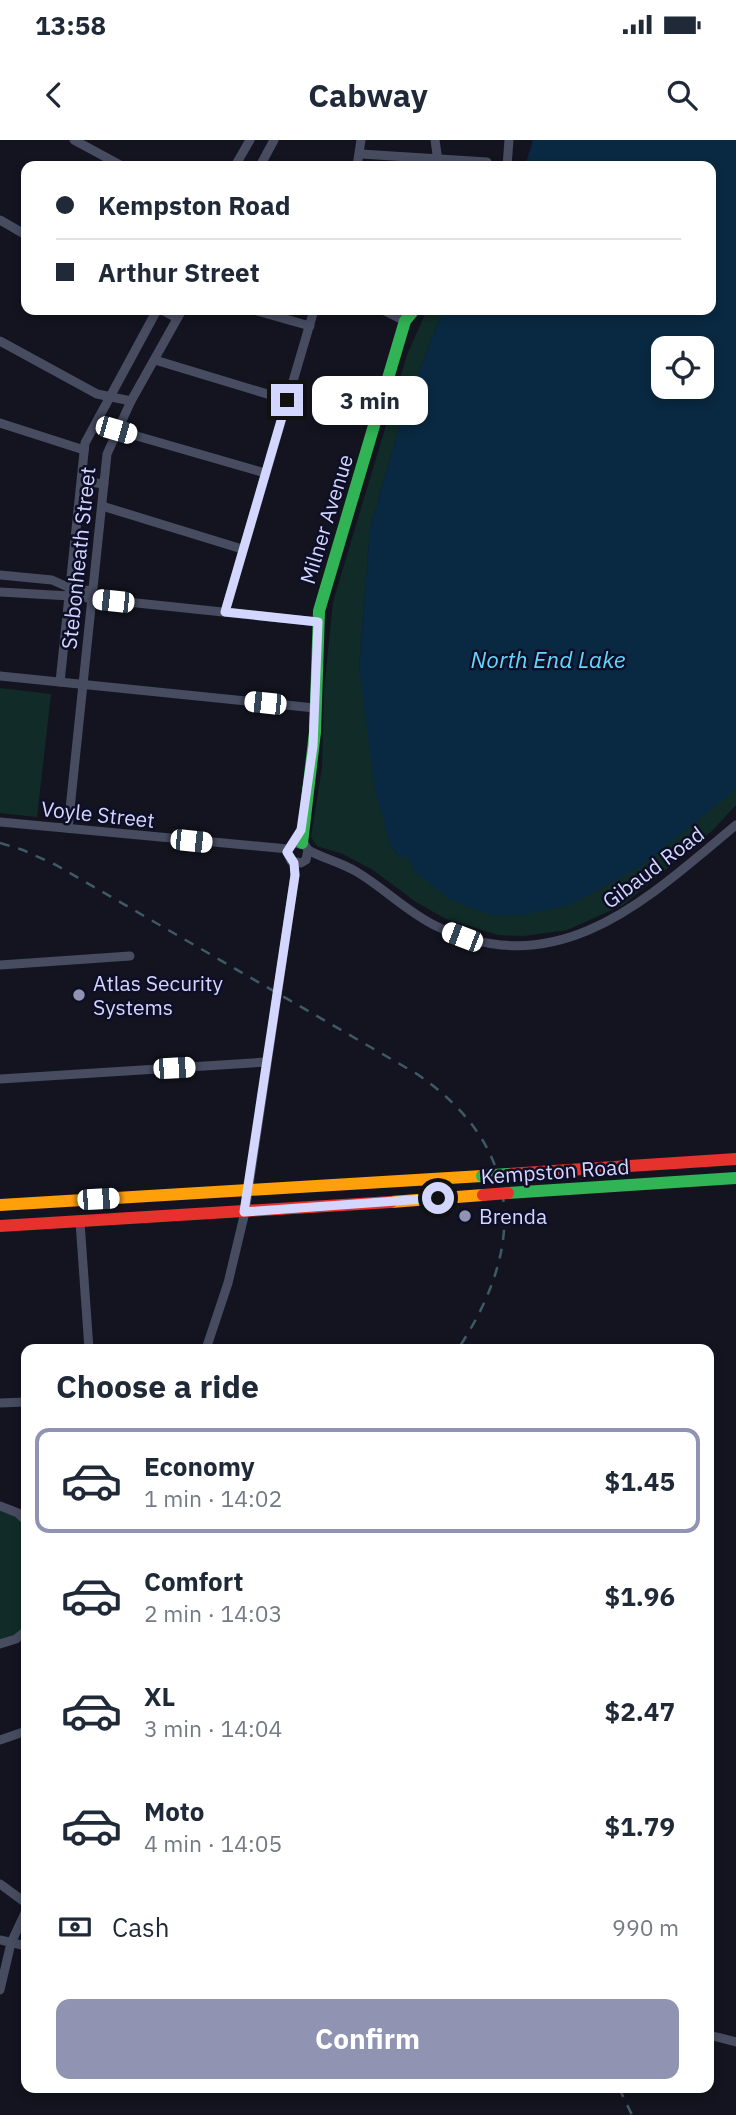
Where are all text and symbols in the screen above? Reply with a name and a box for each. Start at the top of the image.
text: 13:58 [35,8,106,42]
text: Cabway [308,74,428,116]
icon: back [35,76,73,114]
icon: search [663,76,701,114]
text: Kempston Road [98,188,291,222]
text: Arthur Street [98,255,260,289]
map controls [651,336,714,399]
button: locate [651,336,714,399]
callout: 3 min [312,376,427,424]
route end [271,384,303,416]
text: 3 min [340,385,400,415]
car [93,414,140,446]
street label: Milner Avenue [293,451,359,587]
street label: Stebonheath Street [54,465,102,651]
car [92,588,135,614]
water label: North End Lake [471,644,626,674]
car [244,690,287,716]
street label: Voyle Street [40,794,156,834]
street label: Gibaud Road [596,820,710,914]
car [170,828,213,854]
car [439,920,486,954]
place label: Atlas Security Systems [93,969,223,1021]
marker: Atlas Security Systems [71,987,87,1003]
car [153,1056,196,1080]
street label: Kempston Road [480,1152,630,1190]
route start [422,1182,454,1214]
car [77,1187,120,1211]
place label: Brenda [479,1202,547,1230]
marker: Brenda [457,1208,473,1224]
text: Choose a ride [56,1365,259,1407]
icon: car [60,1449,123,1512]
text: Economy [144,1449,255,1483]
text: $1.45 [605,1464,675,1498]
text: 1 min · 14:02 [144,1483,282,1513]
icon: car [60,1564,123,1627]
text: Comfort [144,1564,243,1598]
text: $1.96 [605,1579,675,1613]
text: 2 min · 14:03 [144,1598,282,1628]
icon: car [60,1679,123,1742]
text: XL [144,1679,175,1713]
text: $2.47 [605,1694,675,1728]
text: 3 min · 14:04 [144,1713,282,1743]
icon: car [60,1794,123,1857]
text: Moto [144,1794,204,1828]
text: $1.79 [605,1809,675,1843]
text: 4 min · 14:05 [144,1828,282,1858]
icon: cash [56,1908,94,1946]
text: Cash [112,1910,169,1944]
text: 990 m [612,1912,679,1942]
button: Confirm [56,1999,679,2079]

